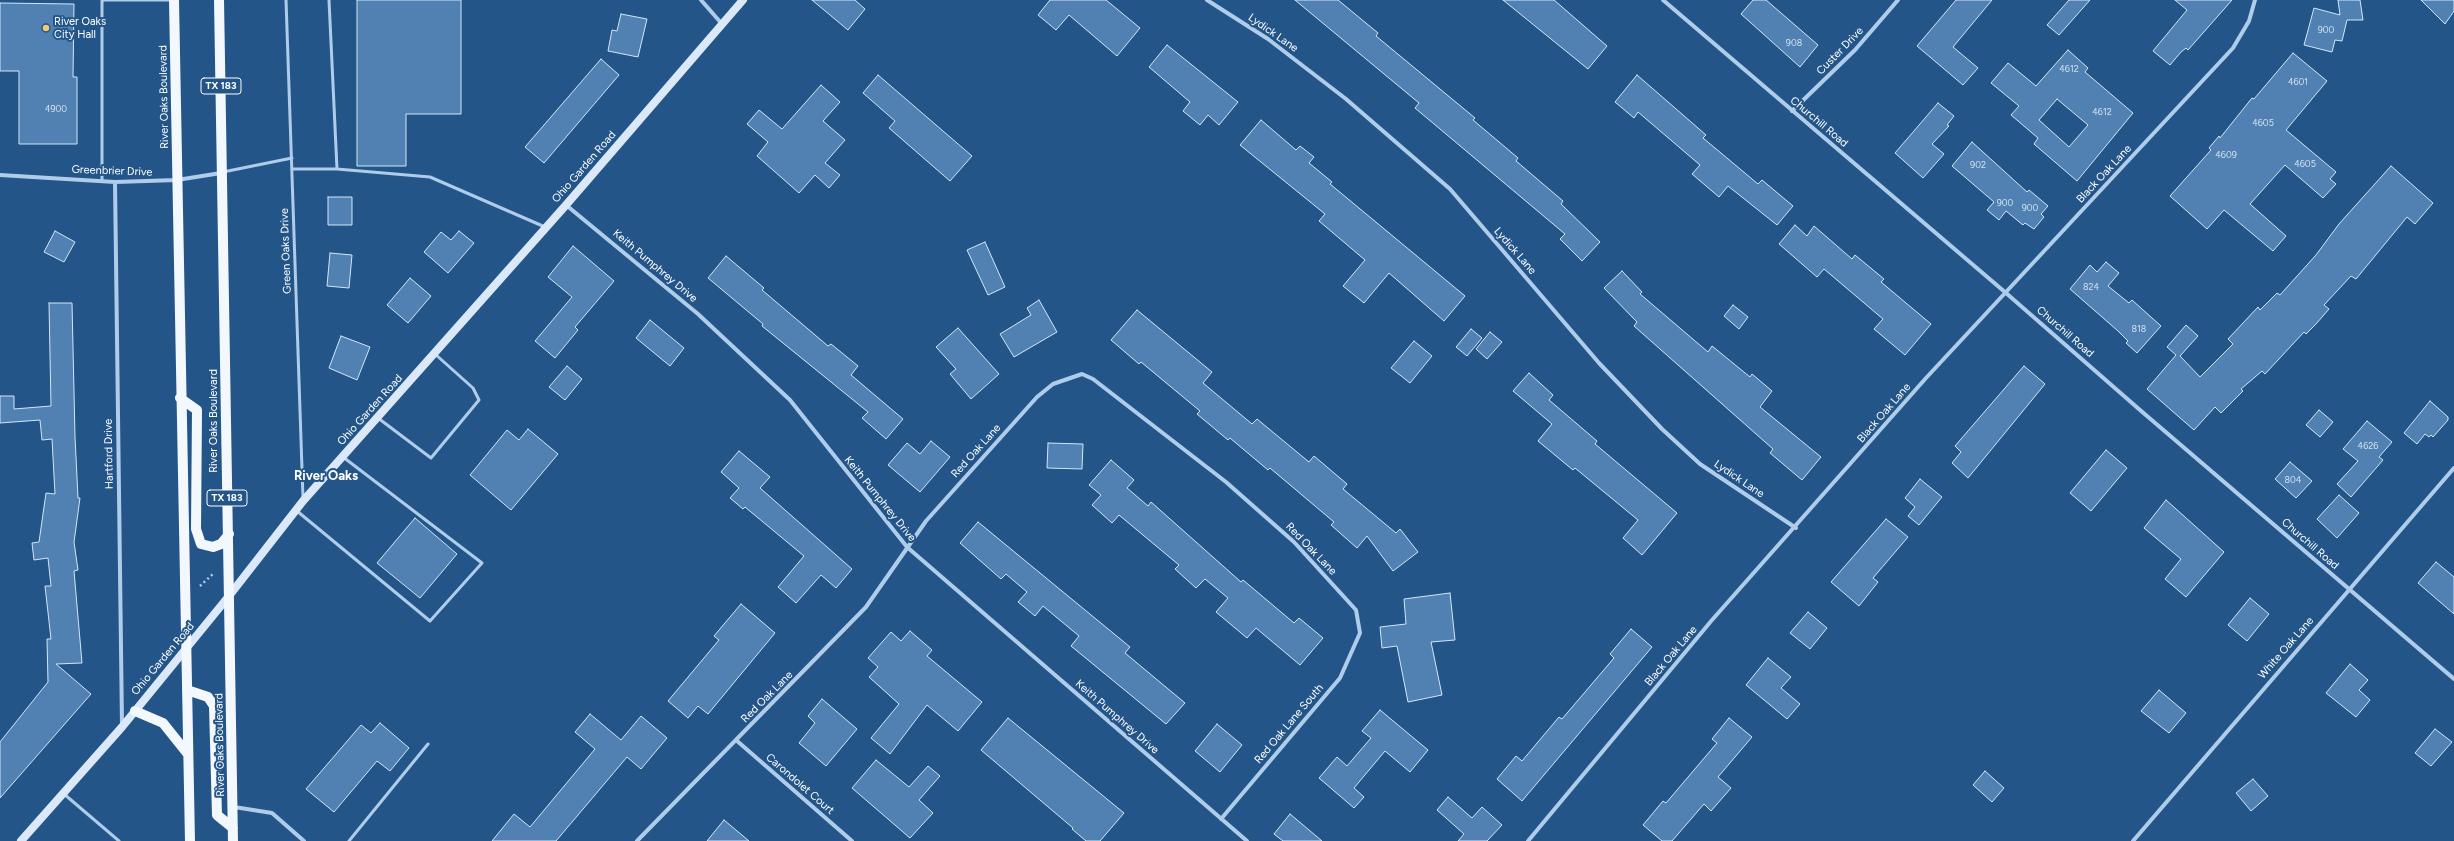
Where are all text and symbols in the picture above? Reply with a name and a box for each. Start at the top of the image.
street label: Lydick Lane [1246,11,1300,55]
place label: River Oaks City Hall [54,15,106,41]
marker: River Oaks City Hall [41,23,51,33]
street label: Custer Drive [1814,24,1866,78]
house number: 900 [2318,25,2334,35]
house number: 908 [1786,38,1802,48]
street label: River Oaks Boulevard [156,45,172,149]
house number: 4612 [2059,64,2079,74]
house number: 4601 [2288,77,2308,87]
road number: TX 183 [201,78,241,94]
street label: Churchill Road [1787,94,1851,150]
house number: 4900 [45,104,67,114]
house number: 4612 [2092,107,2112,117]
house number: 4605 [2252,118,2274,128]
street label: Ohio Garden Road [549,128,619,206]
street label: Black Oak Lane [2074,142,2134,206]
house number: 4609 [2215,150,2237,160]
house number: 4605 [2294,159,2316,169]
house number: 902 [1970,160,1986,170]
street label: Greenbrier Drive [71,163,153,179]
house number: 900 [1997,198,2013,208]
house number: 900 [2022,203,2038,213]
street label: Green Oaks Drive [278,208,294,294]
street label: Lydick Lane [1491,225,1539,277]
street label: Keith Pumphrey Drive [610,227,700,305]
house number: 824 [2083,282,2099,292]
street label: Churchill Road [2034,304,2096,360]
house number: 818 [2132,324,2146,334]
street label: River Oaks Boulevard [207,369,221,473]
street label: Ohio Garden Road [335,372,405,448]
street label: Black Oak Lane [1855,381,1913,445]
street label: Hartford Drive [102,419,116,489]
street label: Red Oak Lane [948,421,1004,481]
house number: 4626 [2358,441,2378,451]
street label: Keith Pumphrey Drive [841,454,919,544]
street label: Lydick Lane [1711,457,1767,501]
district label: River Oaks [294,468,358,484]
house number: 804 [2285,475,2301,485]
road number: TX 183 [207,490,247,506]
street label: Churchill Road [2279,516,2341,572]
street label: Red Oak Lane [1283,520,1339,578]
street label: White Oak Lane [2256,614,2316,682]
street label: Ohio Garden Road [129,620,197,698]
street label: Black Oak Lane [1642,623,1700,689]
street label: Red Oak Lane [738,668,796,726]
street label: Keith Pumphrey Drive [1073,677,1161,757]
street label: Red Oak Lane South [1252,681,1326,767]
street label: River Oaks Boulevard [212,693,228,797]
street label: Carondolet Court [763,751,837,817]

